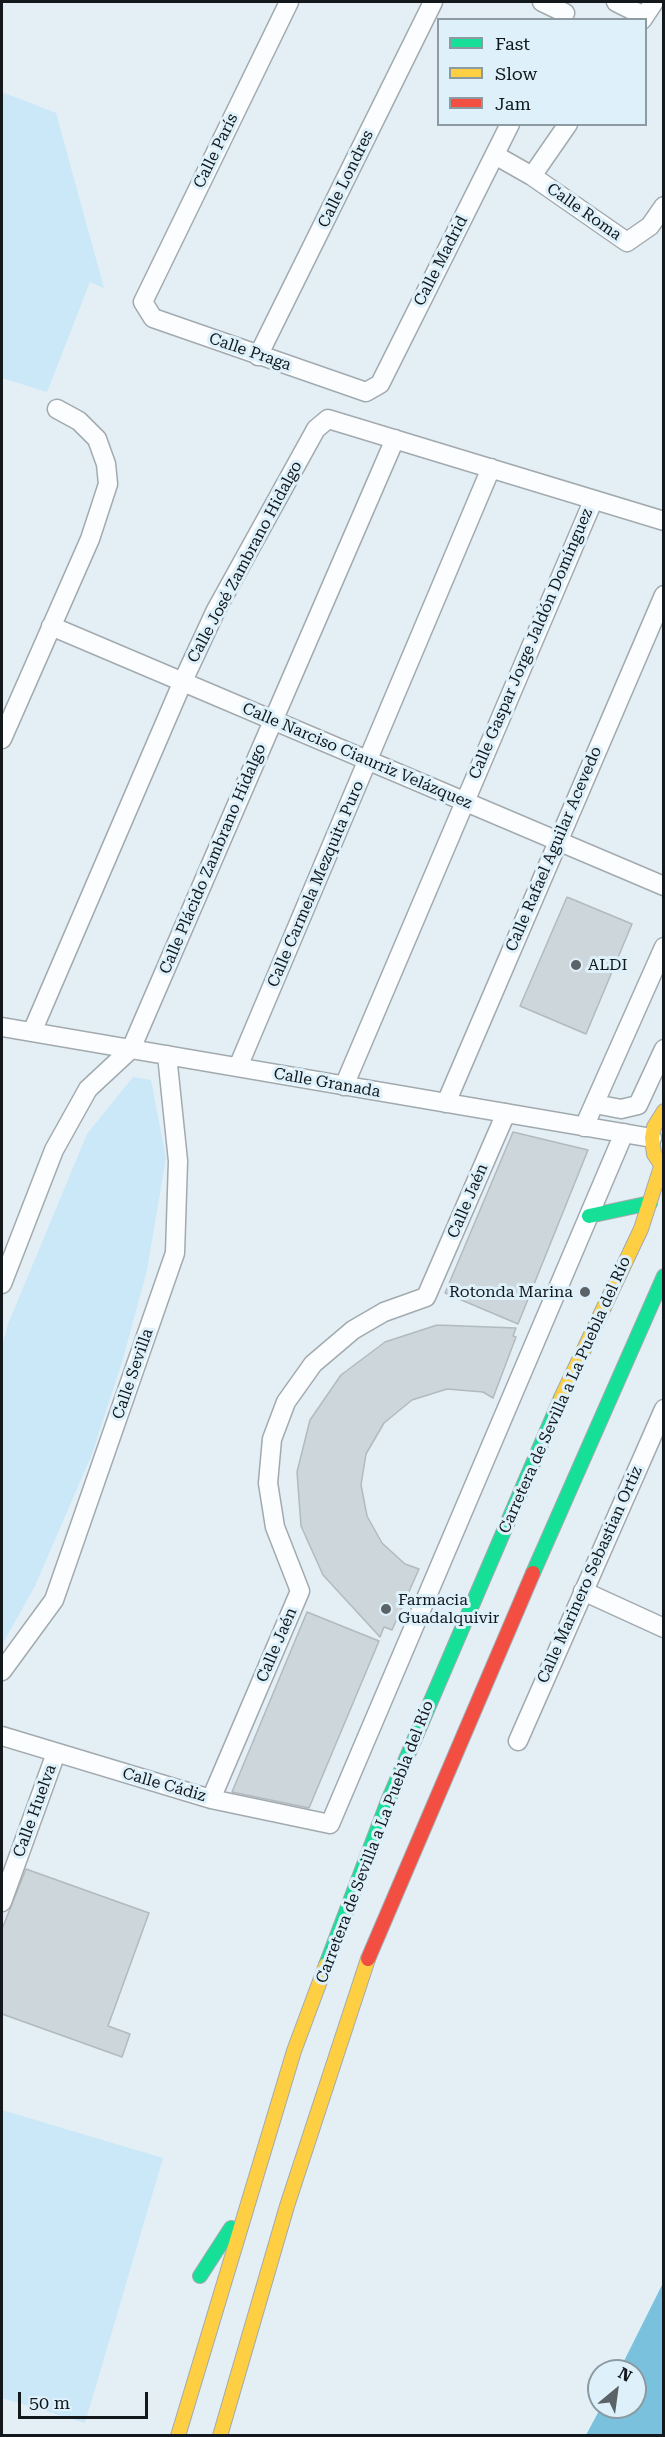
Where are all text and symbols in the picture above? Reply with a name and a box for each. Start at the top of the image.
legend [437,18,647,126]
text: Fast [495,33,530,54]
text: Slow [495,63,537,84]
text: Jam [495,93,531,114]
street label: Calle París [190,111,242,191]
street label: Calle Londres [314,127,378,231]
street label: Calle Roma [543,179,625,245]
street label: Calle Madrid [410,213,472,309]
street label: Calle Praga [206,329,294,375]
street label: Calle José Zambrano Hidalgo [184,458,306,666]
street label: Calle Gaspar Jorge Jaldón Domínguez [465,506,597,782]
street label: Calle Narciso Ciaurriz Velázquez [239,699,475,813]
street label: Calle Plácido Zambrano Hidalgo [156,741,270,977]
street label: Calle Rafael Aguilar Acevedo [502,744,606,954]
street label: Calle Carmela Mezquita Puro [264,778,368,990]
place label: ALDI [588,955,627,975]
marker: ALDI [569,958,583,972]
street label: Calle Granada [272,1064,382,1102]
street label: Calle Jaén [444,1161,492,1241]
street label: Carretera de Sevilla a La Puebla del Río [495,1254,635,1536]
place label: Rotonda Marina [449,1282,573,1302]
marker: Rotonda Marina [578,1285,592,1299]
street label: Calle Sevilla [109,1326,157,1422]
street label: Calle Marinero Sebastian Ortiz [533,1464,647,1686]
place label: Farmacia Guadalquivir [398,1590,499,1628]
marker: Farmacia Guadalquivir [379,1602,393,1616]
street label: Calle Jaén [253,1605,301,1685]
street label: Carretera de Sevilla a La Puebla del Río [312,1698,438,1986]
street label: Calle Huelva [9,1762,61,1860]
street label: Calle Cádiz [120,1764,208,1806]
north arrow [587,2359,647,2419]
text: N [615,2363,635,2386]
scale bar [21,2380,152,2418]
text: 50 m [29,2392,70,2413]

